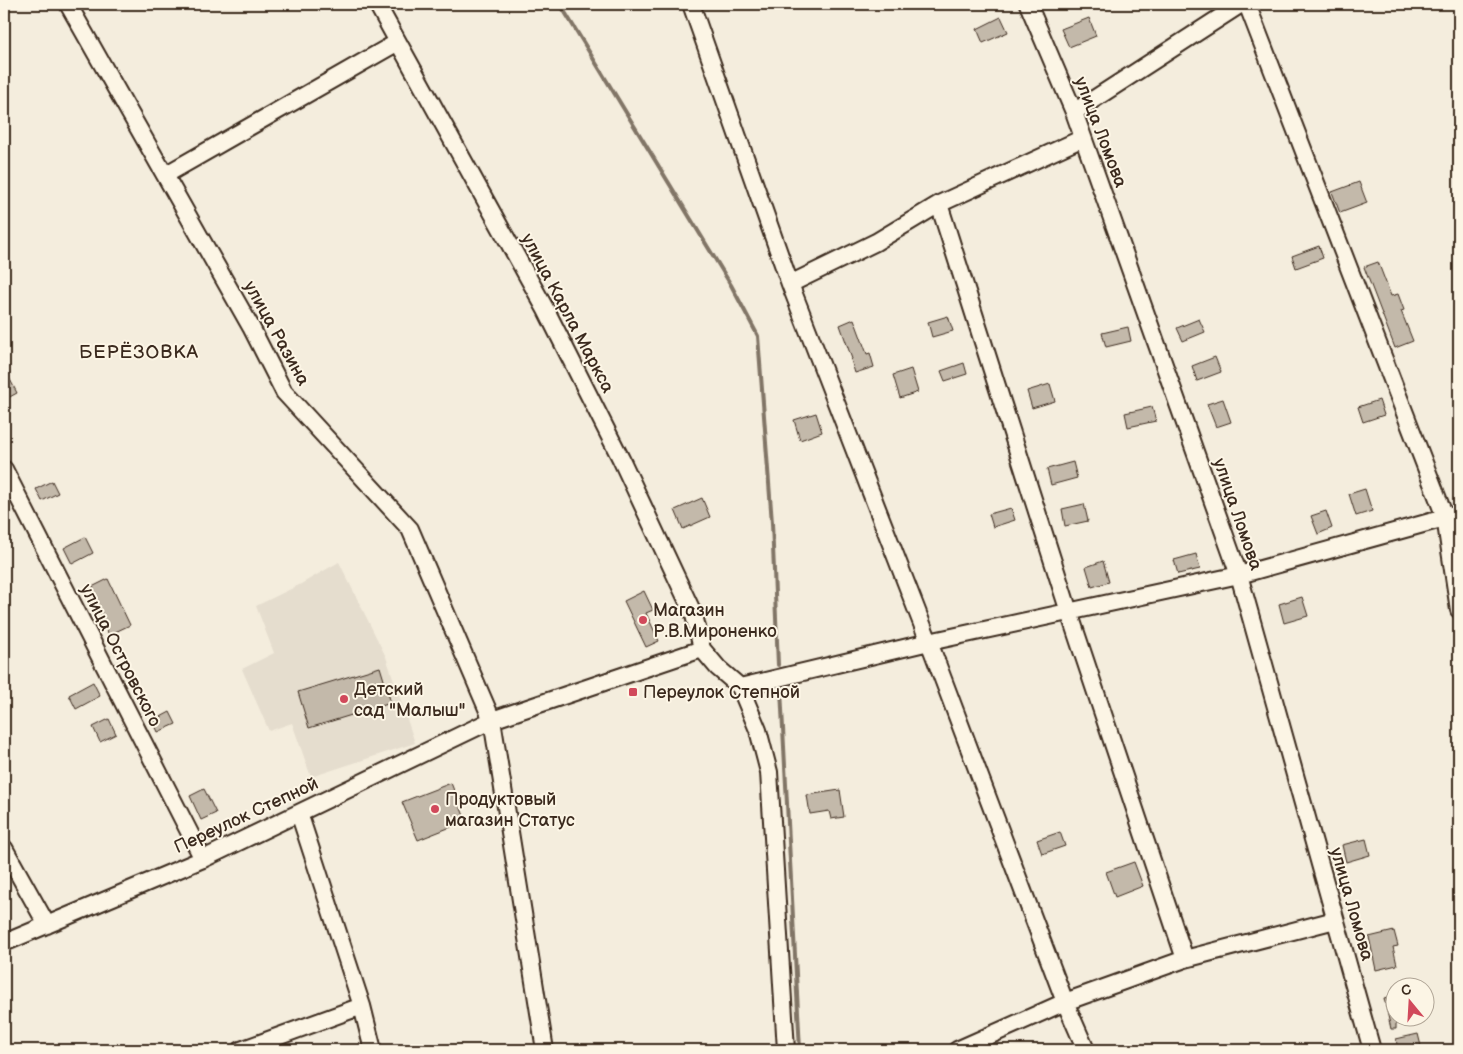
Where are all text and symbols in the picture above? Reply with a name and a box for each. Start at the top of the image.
street label: улица Ломова [1070,74,1131,191]
street label: улица Карла Маркса [517,230,619,397]
street label: улица Разина [239,277,314,389]
district label: БЕРЁЗОВКА [79,341,199,364]
street label: улица Ломова [1209,456,1267,573]
street label: улица Островского [76,580,166,730]
place label: Магазин Р.В.Мироненко [653,600,777,642]
marker: Магазин Р.В.Мироненко [637,614,649,626]
place label: Детский сад "Малыш" [354,679,465,721]
place label: Переулок Степной [643,682,800,703]
marker: Переулок Степной [627,686,639,698]
marker: Детский сад "Малыш" [338,693,350,705]
street label: Переулок Степной [171,773,322,858]
place label: Продуктовый магазин Статус [445,789,575,831]
marker: Продуктовый магазин Статус [429,803,441,815]
street label: улица Ломова [1325,845,1378,964]
north arrow [1386,976,1436,1026]
text: С [1399,980,1414,1000]

